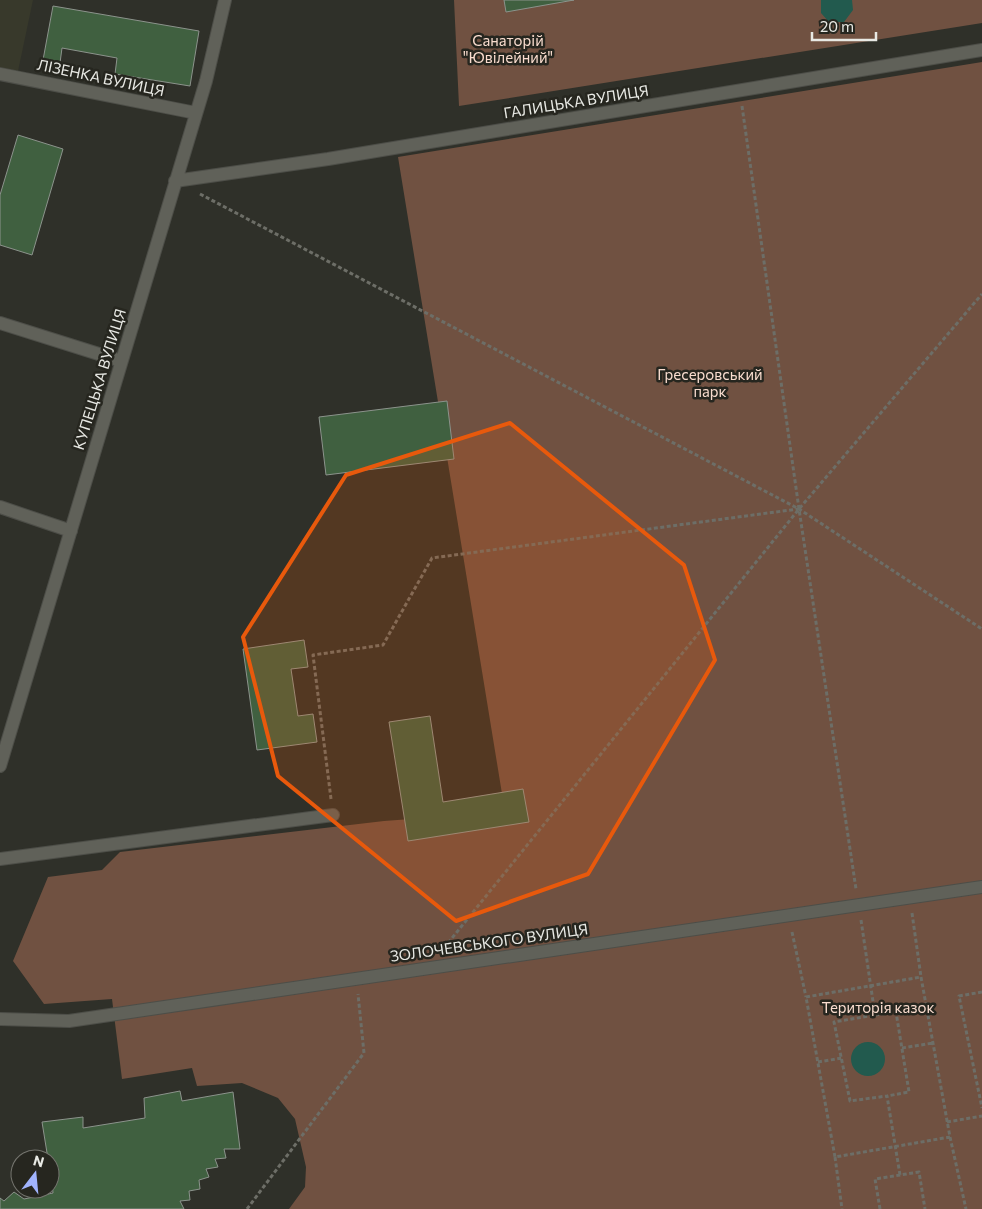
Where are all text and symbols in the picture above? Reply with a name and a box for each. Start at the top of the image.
scale bar [812,10,876,42]
text: 20 m [820,17,854,35]
park label: Санаторій "Ювілейний" [463,31,553,66]
street label: ЛІЗЕНКА ВУЛИЦЯ [36,55,166,99]
street label: ГАЛИЦЬКА ВУЛИЦЯ [502,81,650,121]
street label: КУПЕЦЬКА ВУЛИЦЯ [69,306,129,452]
park label: Гресеровський парк [657,365,763,400]
street label: ЗОЛОЧЕВСЬКОГО ВУЛИЦЯ [389,919,589,965]
park label: Територія казок [821,998,935,1016]
north arrow [10,1149,60,1199]
text: N [31,1151,46,1171]

